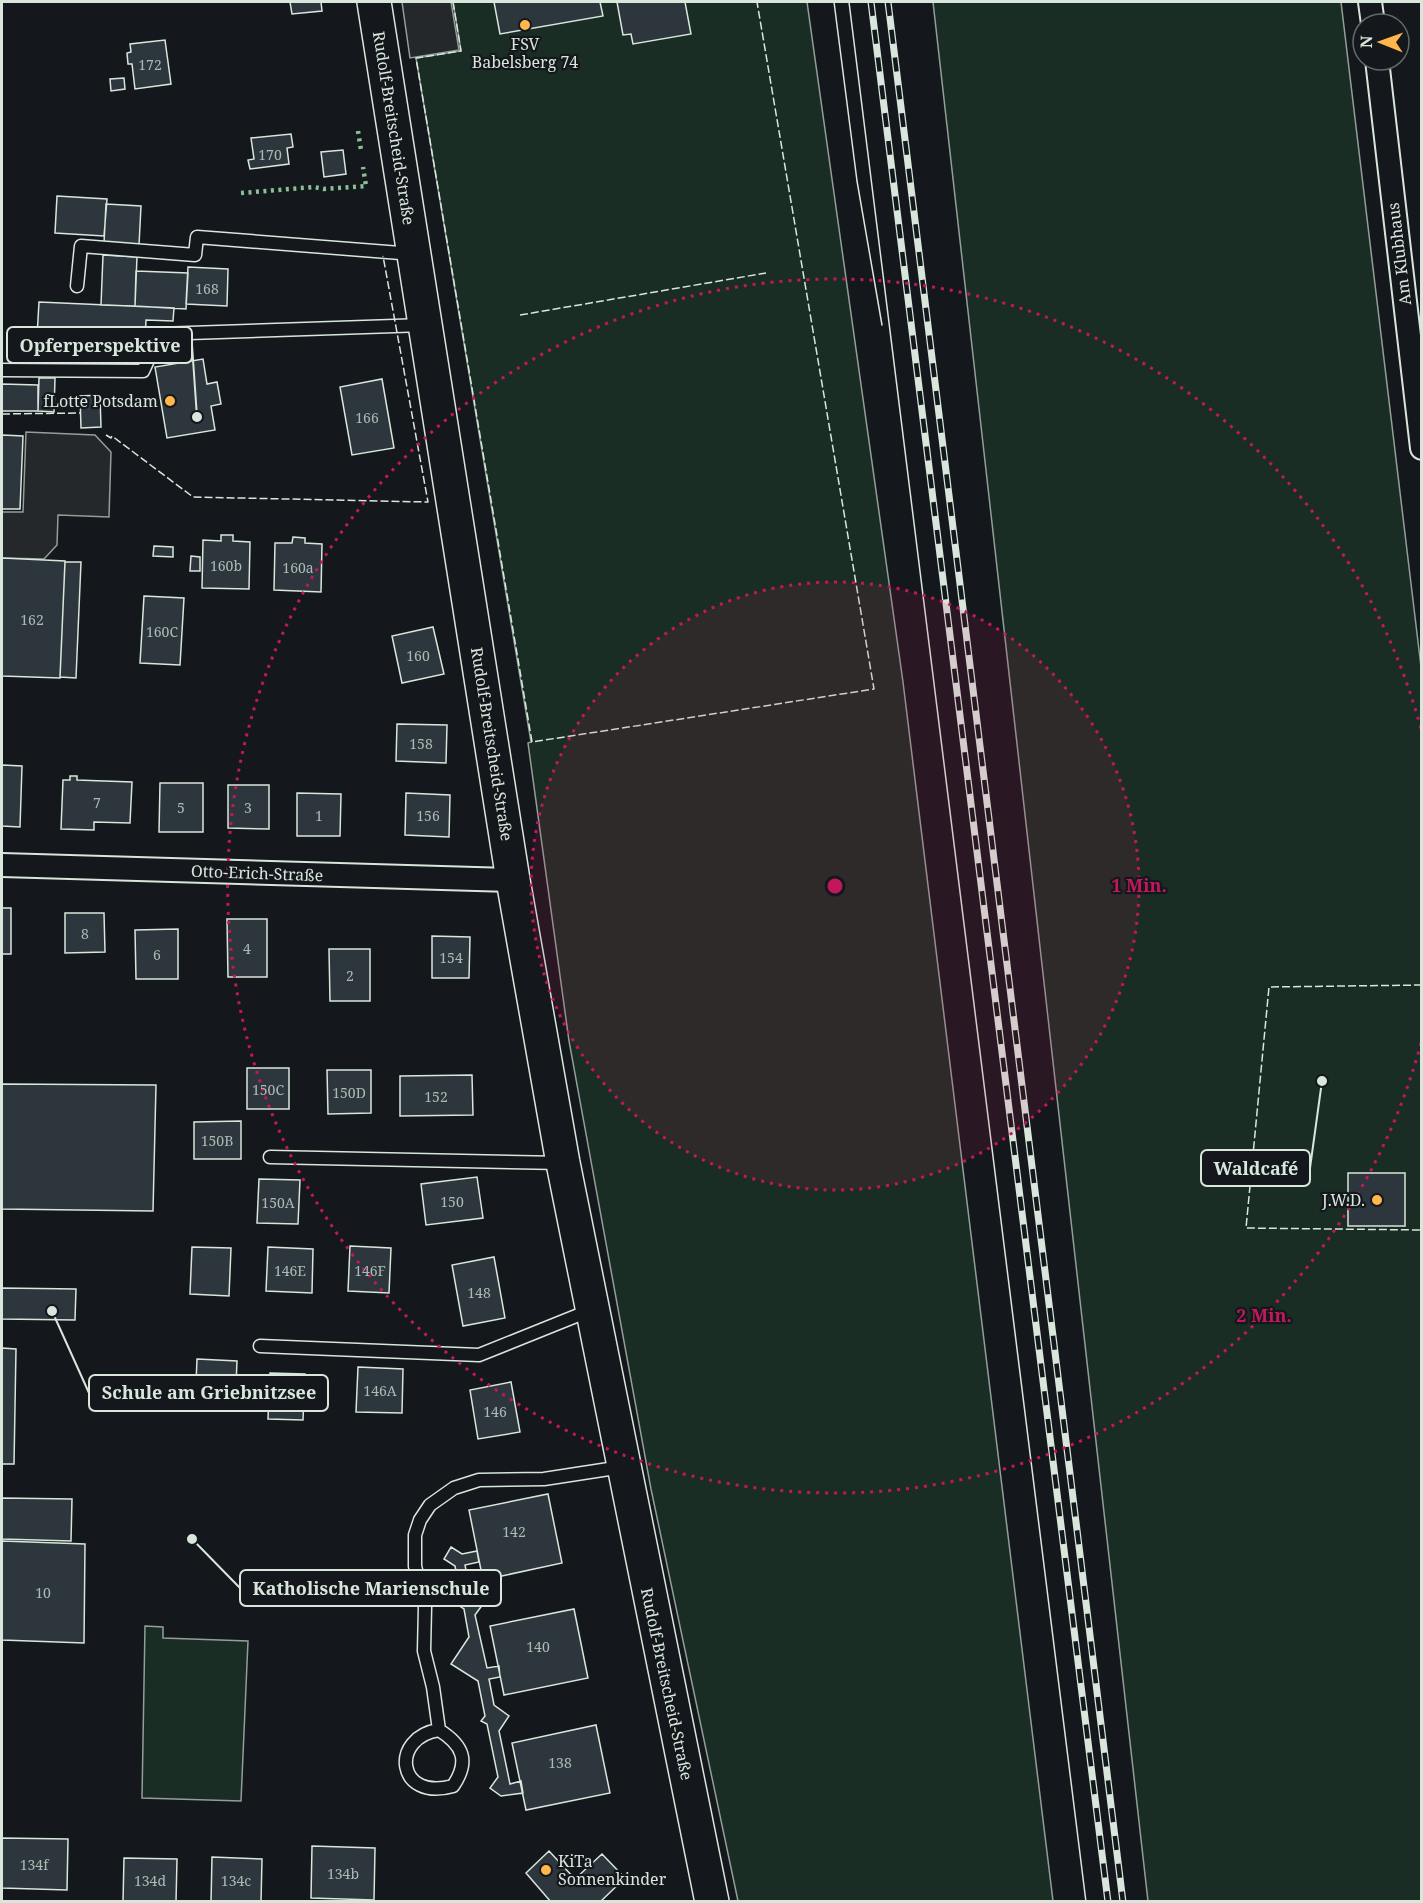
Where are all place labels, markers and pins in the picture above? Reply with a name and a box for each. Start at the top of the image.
marker: FSV Babelsberg 74 [518,18,532,32]
place label: FSV Babelsberg 74 [472,33,578,73]
callout: Opferperspektive [7,327,192,363]
place label: fLotte Potsdam [43,390,158,412]
marker: fLotte Potsdam [163,394,177,408]
centre of rings [825,876,845,896]
callout: Waldcafé [1201,1150,1310,1186]
place label: J.W.D. [1321,1189,1365,1211]
marker: J.W.D. [1370,1193,1384,1207]
callout: Schule am Griebnitzsee [89,1375,328,1411]
callout: Katholische Marienschule [240,1570,501,1606]
place label: KiTa Sonnenkinder [558,1850,667,1890]
marker: KiTa Sonnenkinder [539,1863,553,1877]

